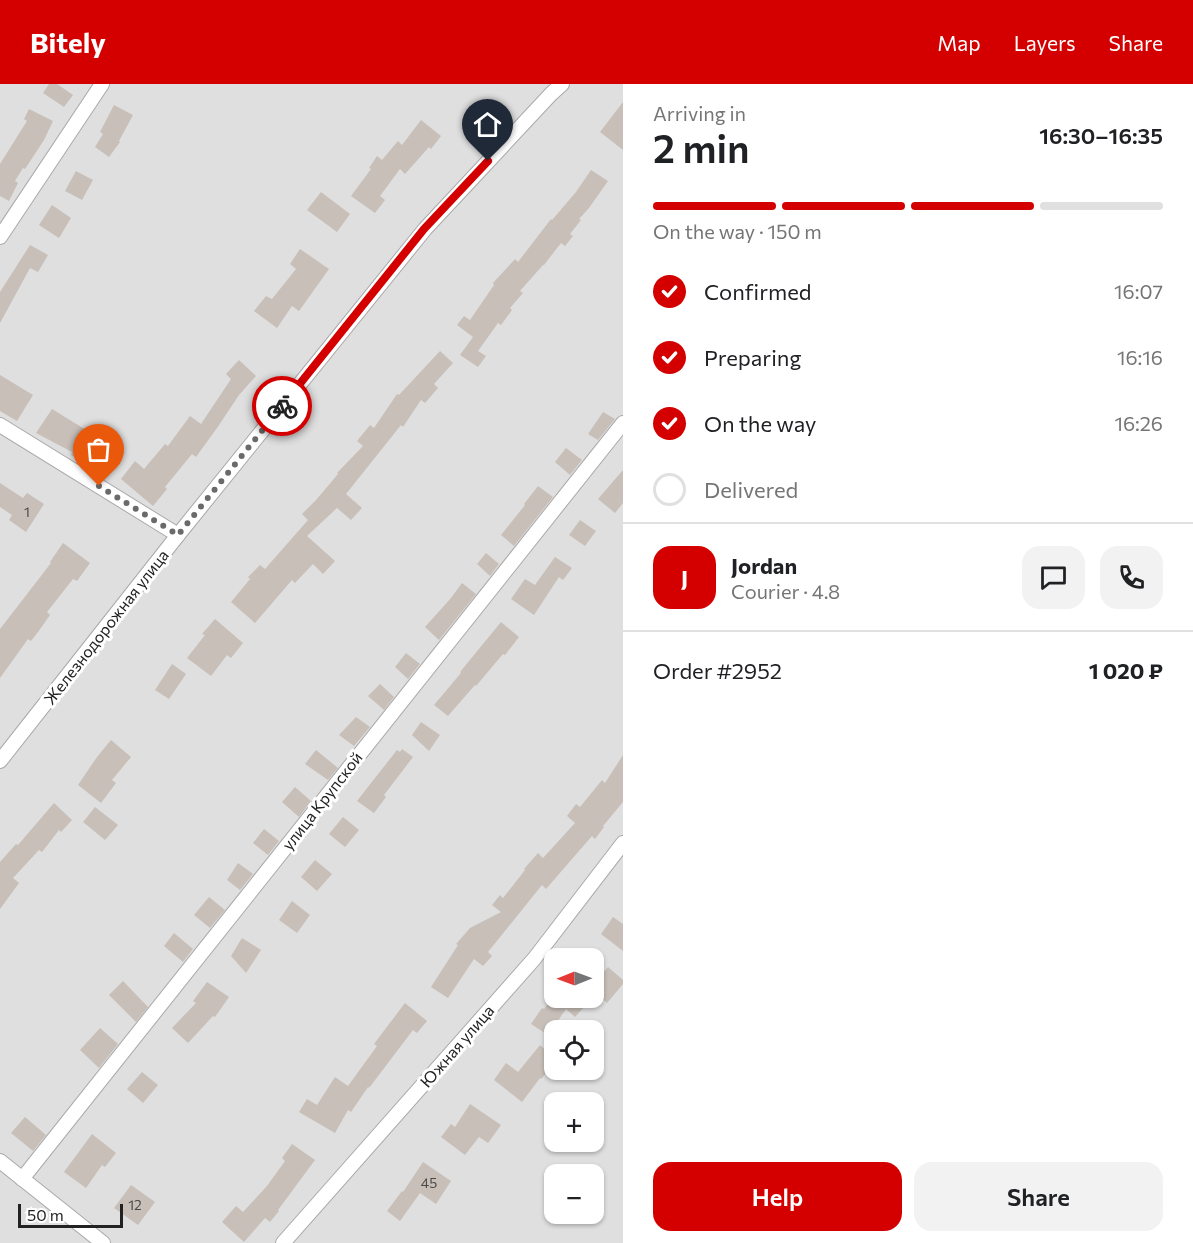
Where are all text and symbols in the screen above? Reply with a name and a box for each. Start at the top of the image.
text: Bitely [30,25,106,59]
text: Map [937,30,981,55]
text: Layers [1014,30,1076,55]
text: Share [1109,30,1163,55]
pin [462,99,513,161]
text: Arriving in [653,101,746,125]
icon: home [471,108,504,141]
text: 16:30–16:35 [1039,122,1163,149]
text: 2 min [653,123,750,171]
text: On the way · 150 m [653,219,822,243]
icon: check [653,275,686,308]
text: Confirmed [704,278,811,305]
text: 16:07 [1114,279,1163,303]
icon: check [653,341,686,374]
text: Preparing [704,344,801,371]
text: 16:16 [1117,345,1163,369]
courier [252,376,312,436]
icon: bike [266,390,299,423]
icon: check [653,407,686,440]
text: On the way [704,410,816,437]
text: 16:26 [1114,411,1163,435]
pin [73,424,124,486]
icon: bag [82,433,115,466]
text: Delivered [704,476,798,503]
house number: 1 [24,503,30,520]
street label: Железнодорожная улица [39,546,172,708]
button: chat [1022,546,1085,609]
button: phone [1100,546,1163,609]
text: Jordan [731,552,797,579]
text: J [681,564,688,591]
text: Courier · 4.8 [731,579,840,603]
text: Order #2952 [653,657,782,684]
text: 1 020 ₽ [1089,657,1163,684]
street label: улица Крупской [277,748,366,853]
north arrow [544,948,604,1008]
map controls [544,948,604,1224]
street label: Южная улица [416,1001,497,1091]
button: locate [544,1020,604,1080]
button: + [544,1092,604,1152]
button: Help [653,1162,902,1231]
button: Share [914,1162,1163,1231]
button: − [544,1164,604,1224]
house number: 45 [421,1174,437,1191]
house number: 12 [128,1196,142,1213]
scale bar [18,1201,123,1228]
text: 50 m [27,1205,64,1224]

